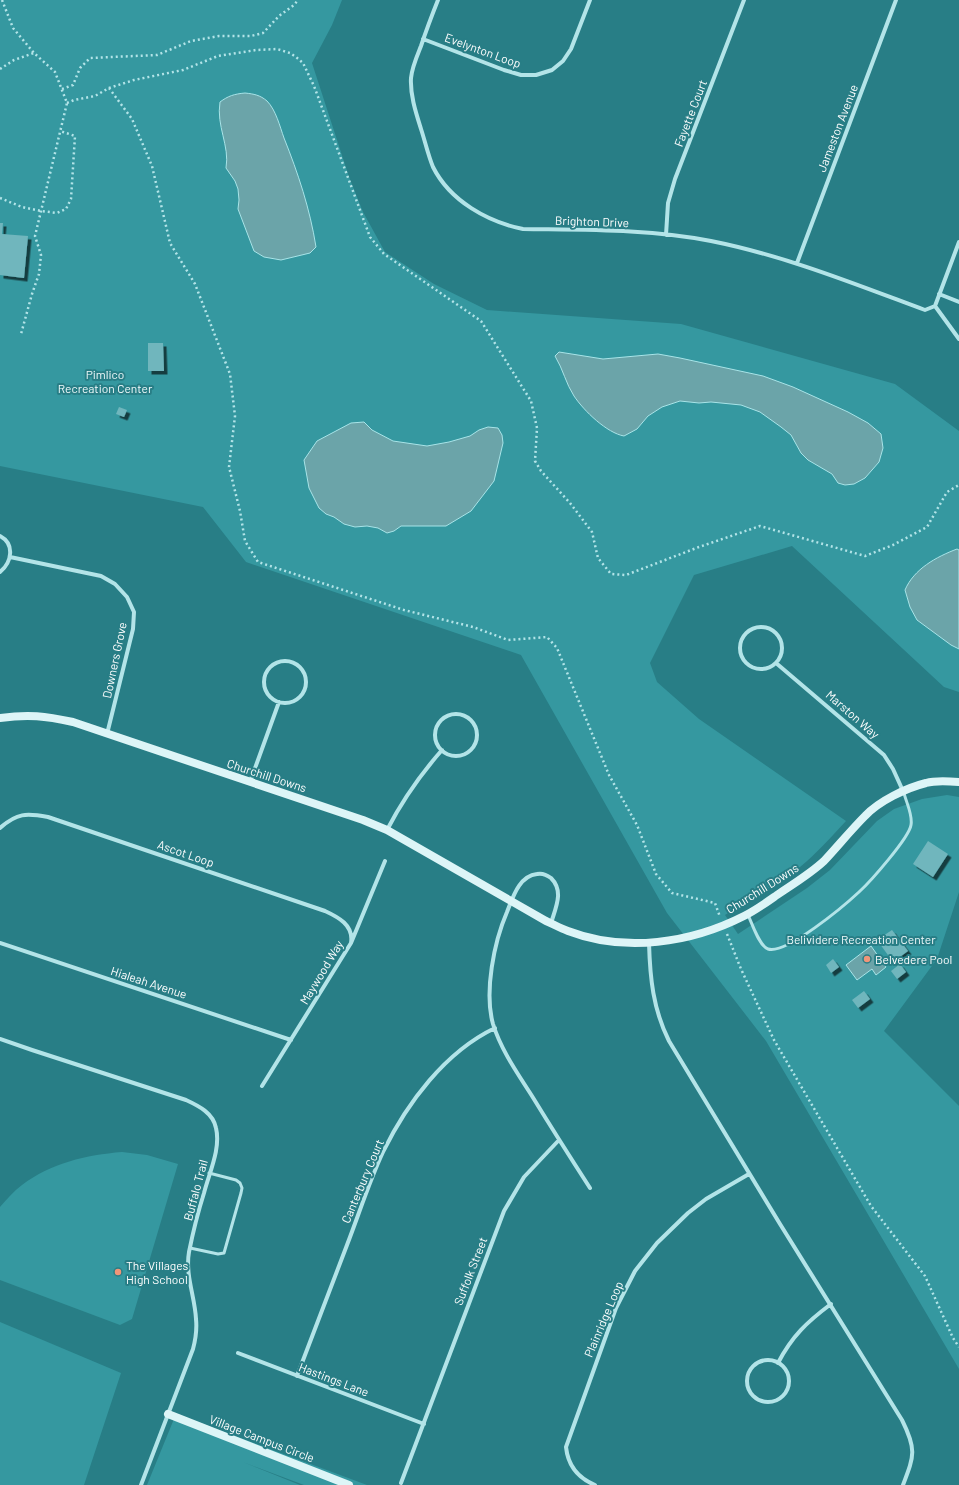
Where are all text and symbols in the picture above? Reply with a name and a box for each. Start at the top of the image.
street label: Evelynton Loop [443,30,523,70]
street label: Fayette Court [671,78,709,148]
street label: Jameston Avenue [814,82,860,174]
street label: Brighton Drive [555,213,629,229]
park label: Pimlico Recreation Center [58,367,153,395]
street label: Downers Grove [99,621,129,699]
street label: Marston Way [824,687,883,741]
street label: Churchill Downs [225,756,309,795]
street label: Ascot Loop [156,837,216,869]
street label: Churchill Downs [723,860,801,916]
park label: Belividere Recreation Center [786,932,936,946]
street label: Maywood Way [296,937,346,1007]
place label: Belvedere Pool [875,952,952,966]
marker: Belvedere Pool [862,954,872,964]
street label: Hialeah Avenue [109,963,189,1001]
street label: Canterbury Court [338,1137,386,1225]
street label: Buffalo Trail [180,1158,210,1222]
street label: Suffolk Street [451,1235,489,1307]
place label: The Villages High School [126,1258,188,1286]
marker: The Villages High School [113,1267,123,1277]
street label: Plainridge Loop [581,1279,625,1359]
street label: Hastings Lane [297,1359,371,1399]
street label: Village Campus Circle [207,1411,317,1465]

